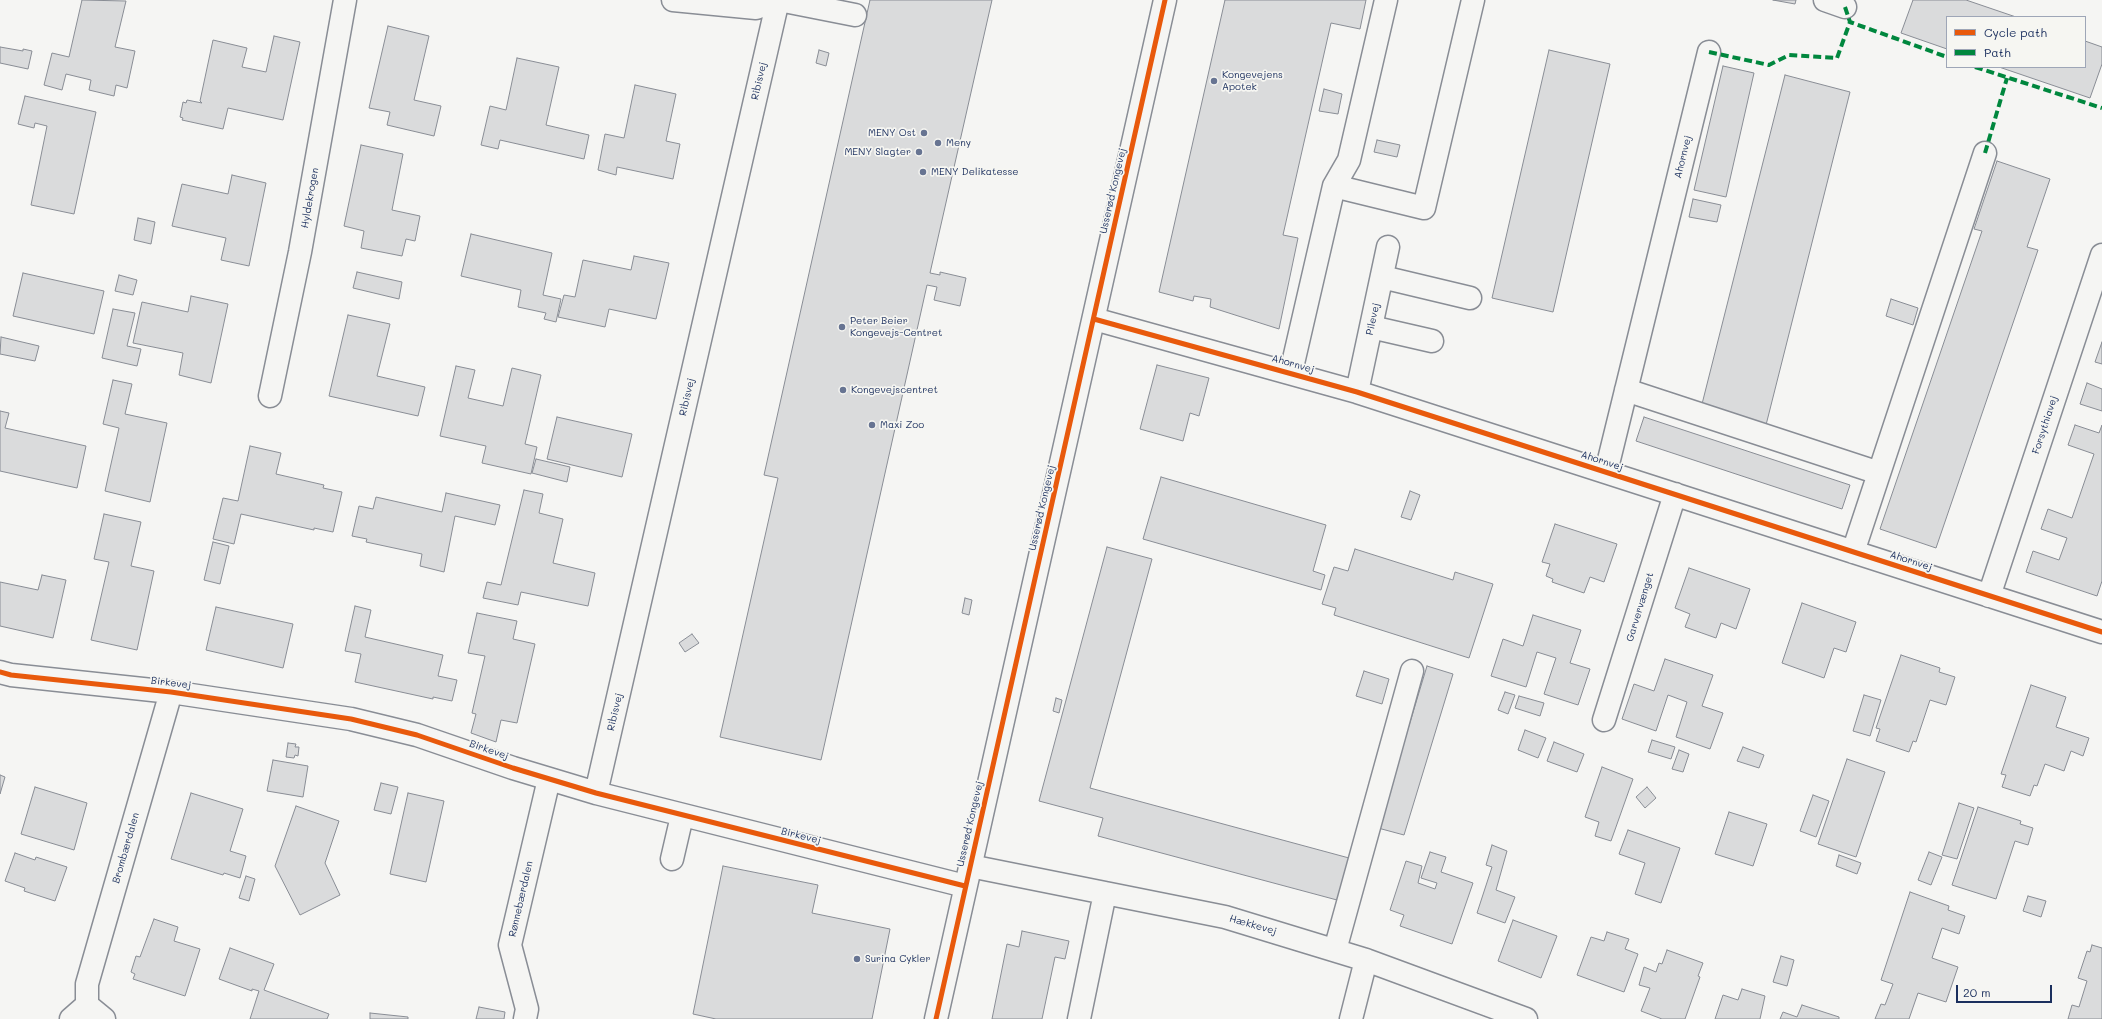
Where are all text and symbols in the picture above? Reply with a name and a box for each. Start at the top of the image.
legend [1946,16,2086,68]
text: Cycle path [1984,24,2047,40]
text: Path [1984,44,2011,60]
street label: Ribisvej [749,61,769,101]
place label: Kongevejens Apotek [1222,69,1283,92]
marker: Kongevejens Apotek [1209,76,1219,86]
place label: MENY Ost [868,127,916,139]
marker: MENY Ost [919,128,929,138]
street label: Ahornvej [1672,134,1694,180]
place label: Meny [946,137,971,149]
marker: Meny [933,138,943,148]
place label: MENY Slagter [844,146,911,158]
marker: MENY Slagter [914,147,924,157]
street label: Usserød Kongevej [1097,147,1129,235]
place label: MENY Delikatesse [931,166,1018,178]
street label: Hyldekrogen [299,167,321,229]
marker: MENY Delikatesse [918,167,928,177]
street label: Pilevej [1364,302,1382,336]
place label: Peter Beier Kongevejs-Centret [850,315,942,338]
marker: Peter Beier Kongevejs-Centret [837,322,847,332]
street label: Ahornvej [1270,352,1316,376]
street label: Ribisvej [677,377,697,417]
place label: Kongevejscentret [851,384,938,396]
marker: Kongevejscentret [838,385,848,395]
street label: Forsythiavej [2030,394,2060,456]
place label: Maxi Zoo [880,419,924,431]
marker: Maxi Zoo [867,420,877,430]
street label: Ahornvej [1579,449,1625,473]
street label: Usserød Kongevej [1026,464,1058,552]
street label: Ahornvej [1888,549,1934,573]
street label: Garvervænget [1624,571,1656,643]
street label: Birkevej [150,675,192,691]
street label: Ribisvej [605,692,625,732]
street label: Birkevej [468,738,510,762]
street label: Usserød Kongevej [954,780,986,868]
street label: Brombærdalen [110,811,142,885]
street label: Birkevej [780,825,822,847]
street label: Rønnebærdalen [506,860,536,938]
street label: Hækkevej [1228,913,1278,937]
place label: Surina Cykler [865,953,931,965]
marker: Surina Cykler [852,954,862,964]
scale bar [1958,977,2054,1003]
text: 20 m [1963,984,1991,1000]

